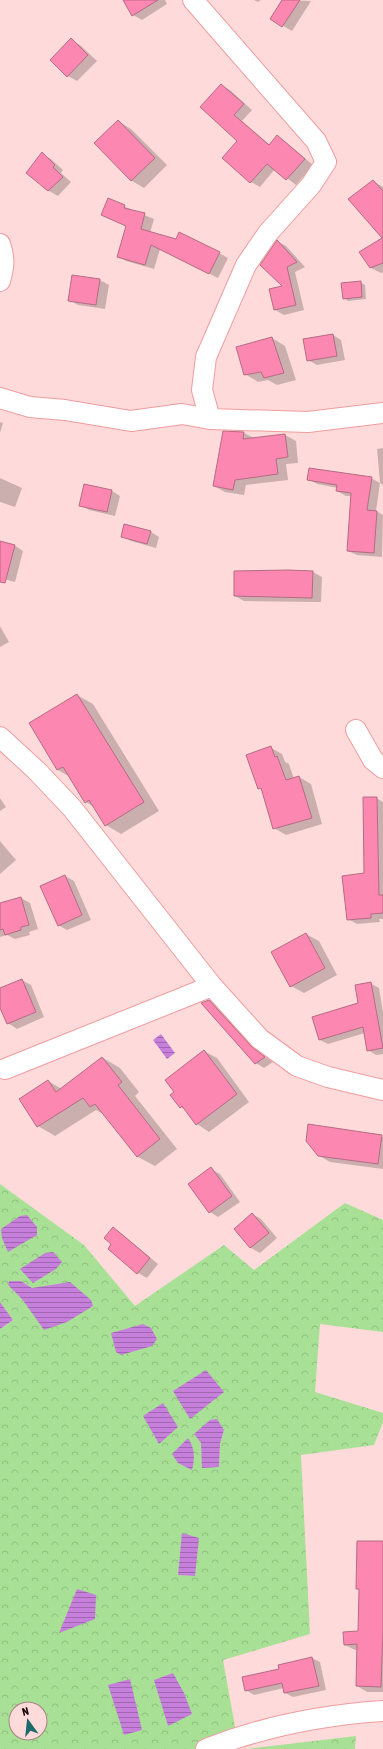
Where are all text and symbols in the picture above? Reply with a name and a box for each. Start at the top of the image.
north arrow [8,1701,48,1741]
text: N [21,1705,30,1718]

